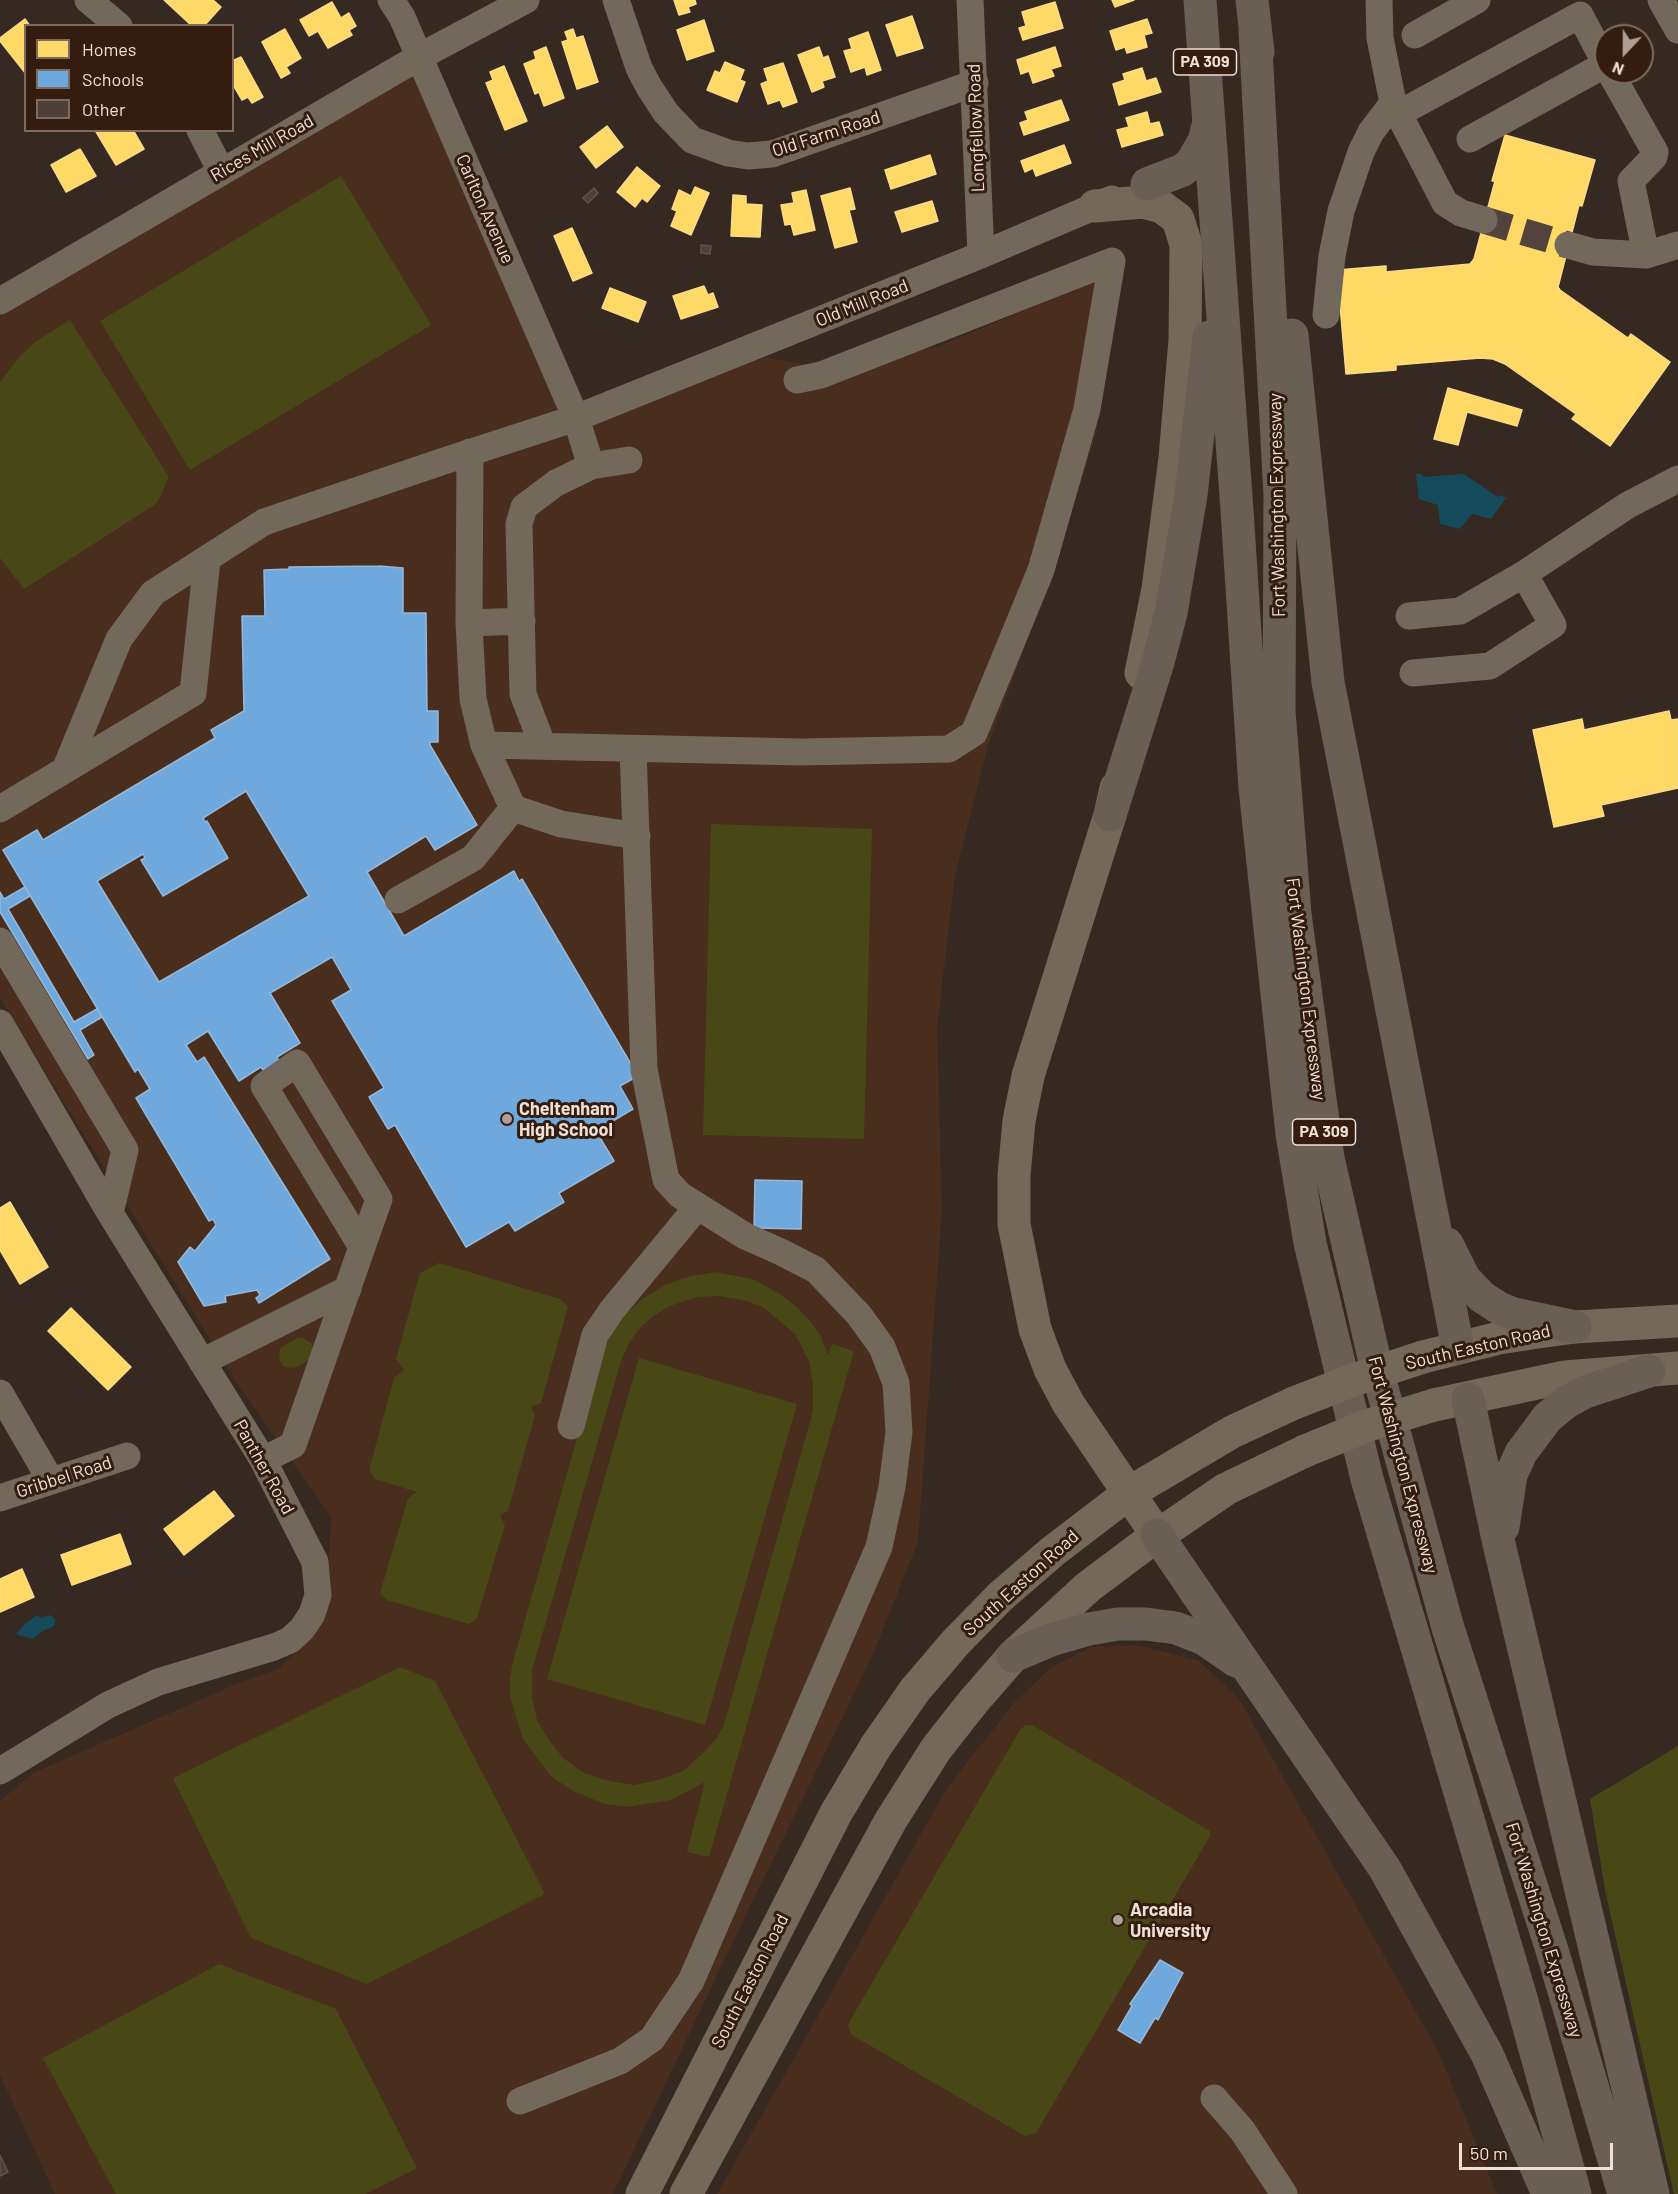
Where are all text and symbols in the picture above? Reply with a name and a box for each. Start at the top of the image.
legend [24,24,234,132]
north arrow [1594,24,1654,84]
text: Homes [82,38,136,60]
road number: PA 309 [1174,49,1236,75]
text: N [1609,59,1626,80]
street label: Longfellow Road [963,63,989,193]
text: Schools [82,68,144,90]
text: Other [82,98,125,120]
street label: Old Farm Road [769,106,883,162]
street label: Rices Mill Road [206,110,318,186]
street label: Carlton Avenue [451,151,519,267]
street label: Old Mill Road [813,275,911,331]
street label: Fort Washington Expressway [1264,393,1290,617]
street label: Fort Washington Expressway [1282,876,1330,1102]
place label: Cheltenham High School [519,1098,615,1140]
marker: Cheltenham High School [500,1112,514,1126]
road number: PA 309 [1292,1119,1356,1145]
street label: South Easton Road [1404,1320,1552,1374]
street label: Fort Washington Expressway [1364,1354,1442,1576]
street label: Panther Road [229,1416,299,1518]
street label: Gribbel Road [14,1451,114,1503]
street label: South Easton Road [959,1526,1083,1640]
street label: Fort Washington Expressway [1501,1820,1587,2040]
place label: Arcadia University [1130,1899,1211,1942]
street label: South Easton Road [707,1910,793,2052]
marker: Arcadia University [1111,1913,1125,1927]
scale bar [1462,2131,1616,2169]
text: 50 m [1470,2142,1508,2164]

